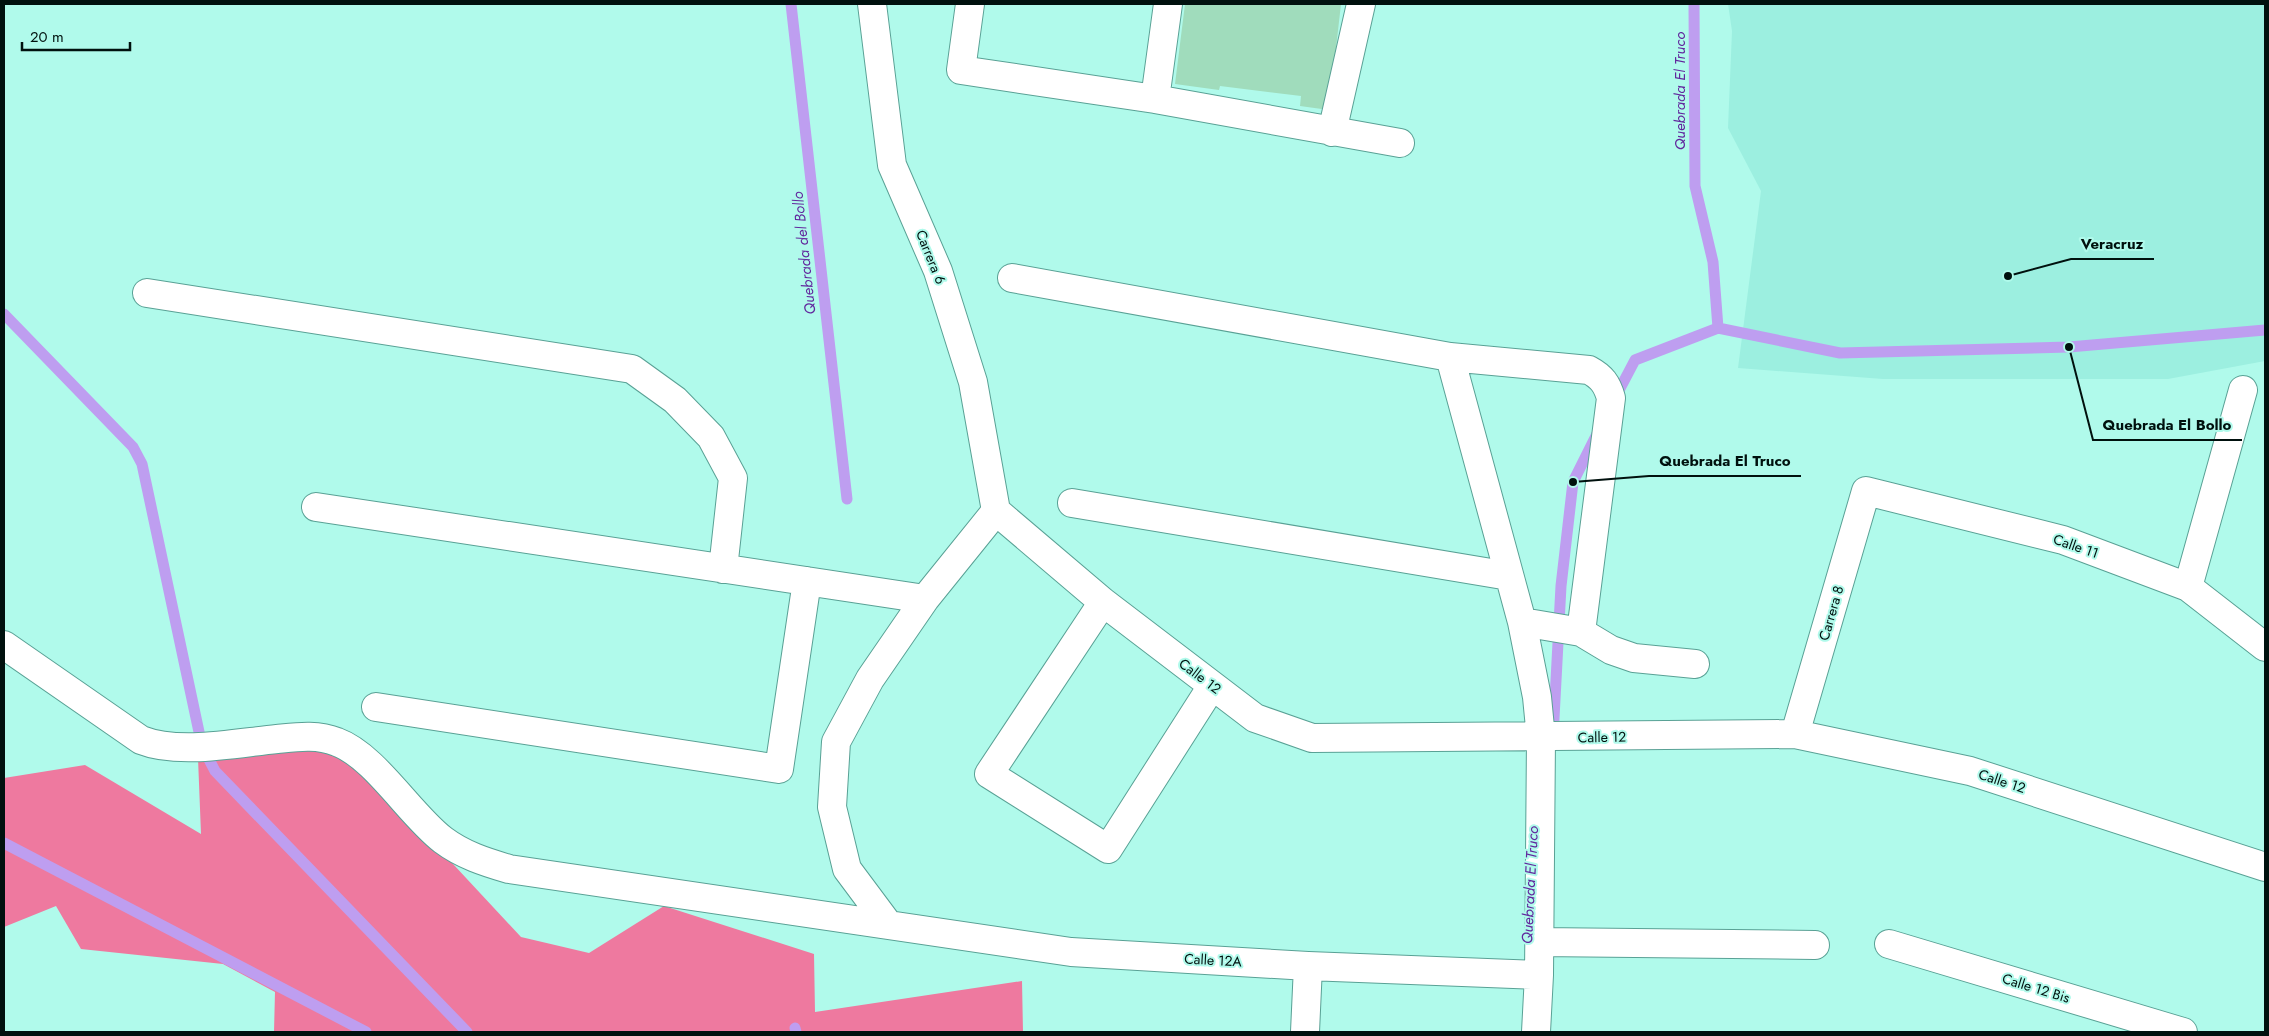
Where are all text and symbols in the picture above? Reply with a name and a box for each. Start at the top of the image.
scale bar [22,20,130,52]
text: 20 m [30,26,64,48]
water label: Quebrada El Truco [1669,32,1691,150]
water label: Quebrada del Bollo [787,190,821,316]
street label: Carrera 6 [911,227,951,287]
callout: Veracruz [2071,229,2154,259]
text: Veracruz [2080,233,2144,255]
callout: Quebrada El Bollo [2093,410,2242,440]
text: Quebrada El Bollo [2103,414,2232,436]
callout: Quebrada El Truco [1649,446,1801,476]
text: Quebrada El Truco [1659,450,1791,472]
street label: Calle 11 [2051,529,2101,563]
street label: Carrera 8 [1814,583,1848,643]
street label: Calle 12 [1175,653,1225,699]
street label: Calle 12 [1578,727,1626,747]
street label: Calle 12 [1976,764,2028,798]
water label: Quebrada El Truco [1516,825,1544,945]
street label: Calle 12A [1184,949,1243,972]
street label: Calle 12 Bis [2000,968,2073,1008]

